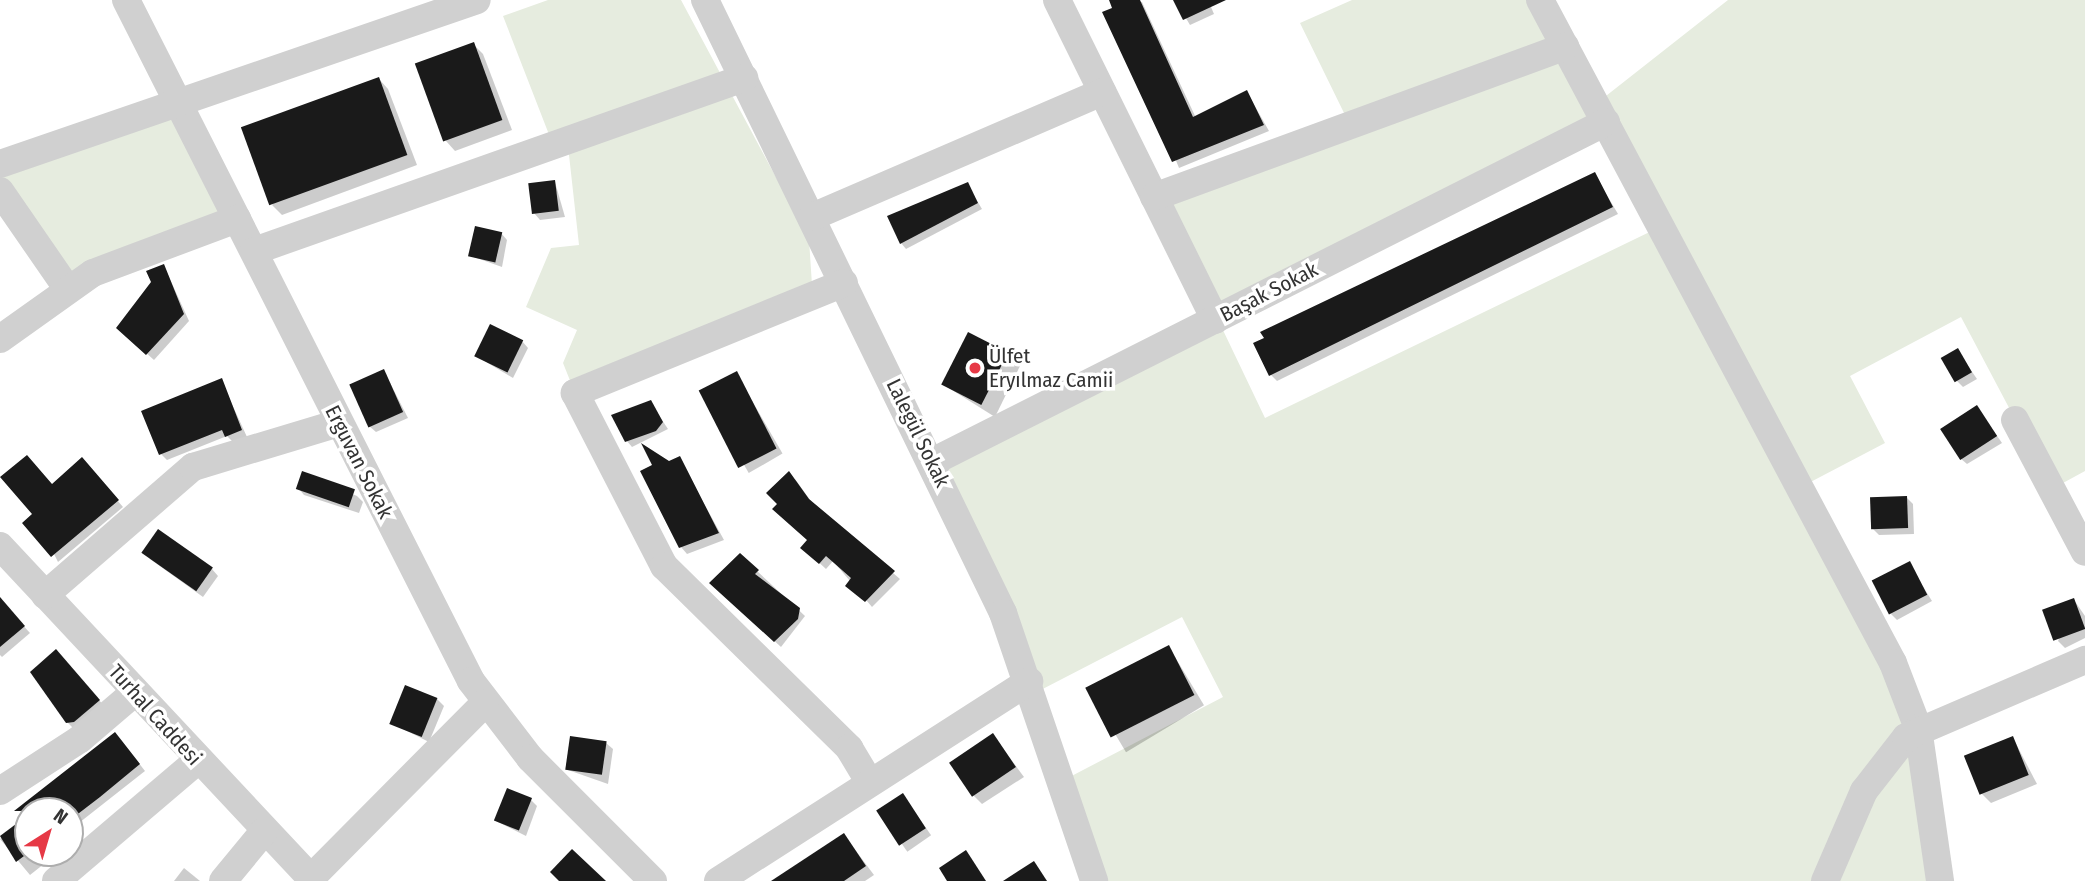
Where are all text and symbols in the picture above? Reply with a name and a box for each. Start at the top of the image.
street label: Başak Sokak [1216,257,1322,327]
place label: Ülfet Eryılmaz Camii [989,343,1113,393]
marker: Ülfet Eryılmaz Camii [967,360,983,376]
street label: Lalegül Sokak [881,375,955,491]
street label: Erguvan Sokak [320,401,398,523]
street label: Turhal Caddesi [103,659,207,771]
north arrow [14,797,84,867]
text: N [49,804,72,829]

